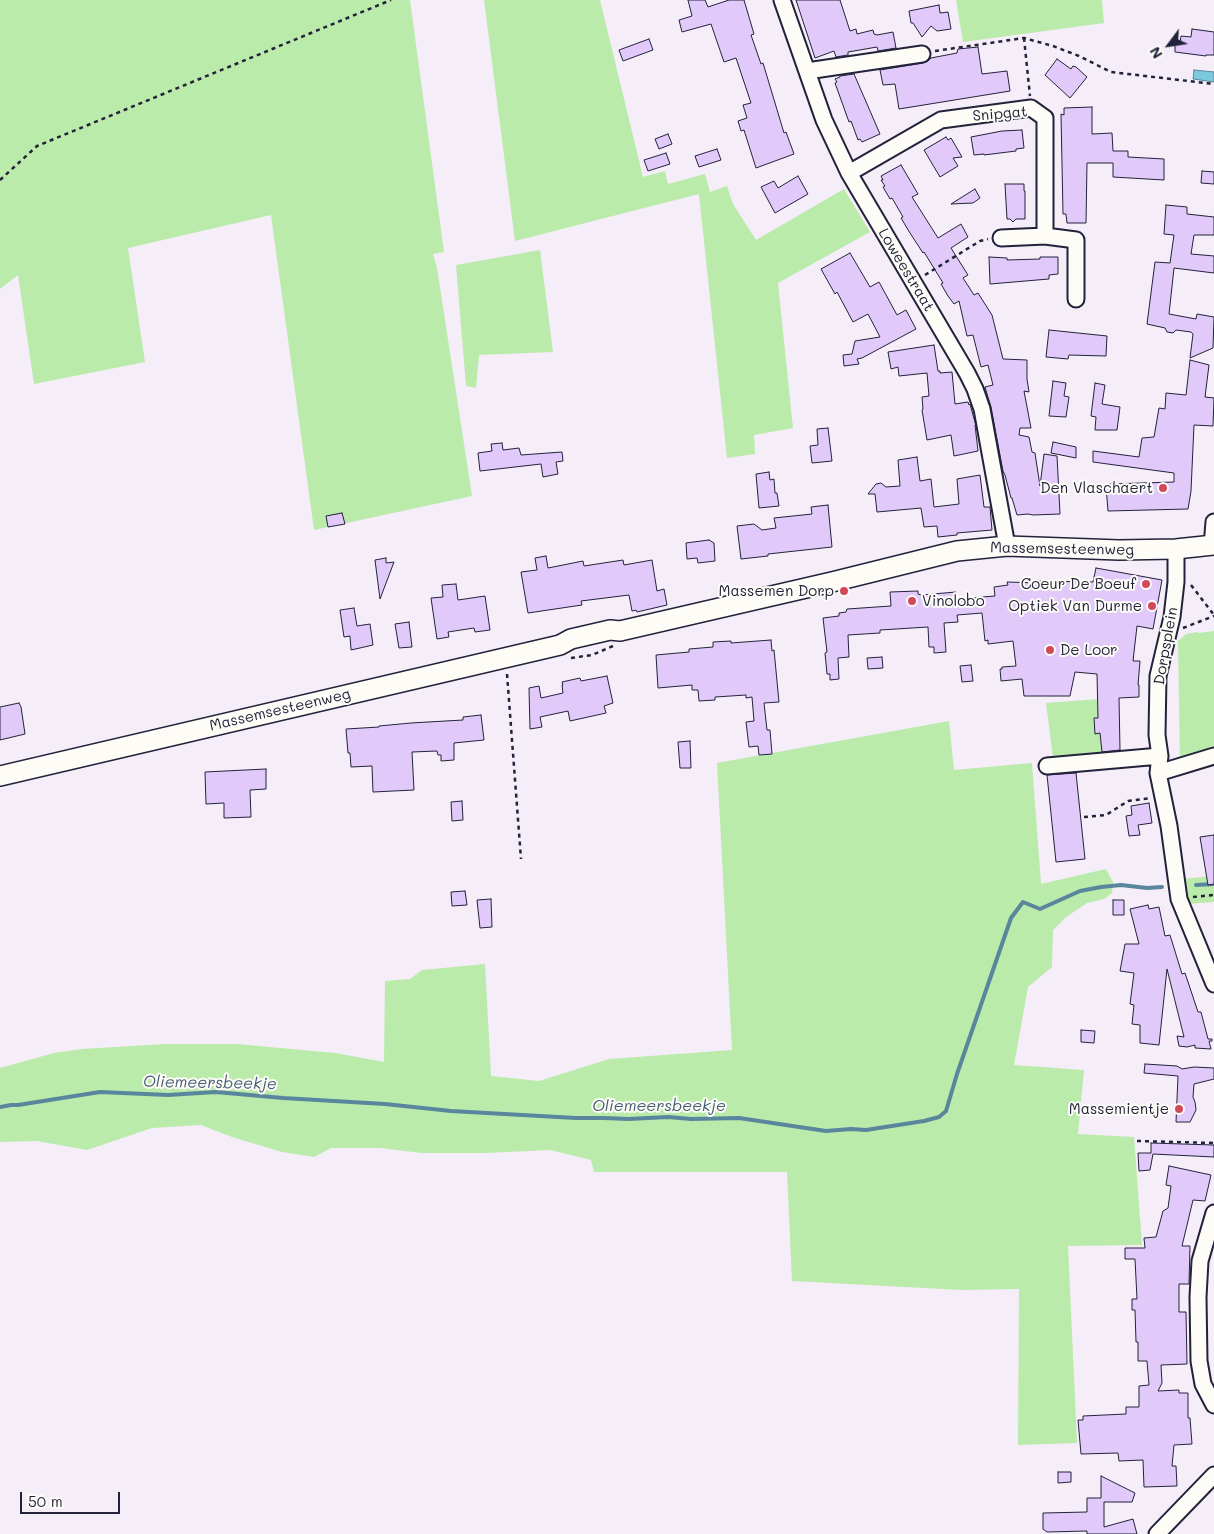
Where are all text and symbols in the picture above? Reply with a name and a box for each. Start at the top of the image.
north arrow [1144,20,1194,70]
text: N [1145,44,1167,62]
street label: Snipgat [972,103,1028,125]
street label: Loweestraat [874,225,938,315]
place label: Den Vlaschaert [1040,479,1153,497]
marker: Den Vlaschaert [1157,482,1169,494]
street label: Massemsesteenweg [990,539,1134,559]
place label: Coeur De Boeuf [1021,575,1136,593]
marker: Coeur De Boeuf [1140,578,1152,590]
place label: Massemen Dorp [719,582,834,600]
marker: Massemen Dorp [838,585,850,597]
place label: Vinolobo [922,592,985,610]
marker: Vinolobo [906,595,918,607]
place label: Optiek Van Durme [1008,597,1142,615]
marker: Optiek Van Durme [1146,600,1158,612]
street label: Dorpsplein [1150,606,1182,686]
place label: De Loor [1060,641,1118,659]
marker: De Loor [1044,644,1056,656]
street label: Massemsesteenweg [208,685,352,735]
water label: Oliemeersbeekje [143,1072,277,1094]
water label: Oliemeersbeekje [592,1096,726,1116]
place label: Massemientje [1069,1100,1169,1118]
marker: Massemientje [1173,1103,1185,1115]
scale bar [22,1482,122,1514]
text: 50 m [28,1491,63,1511]

